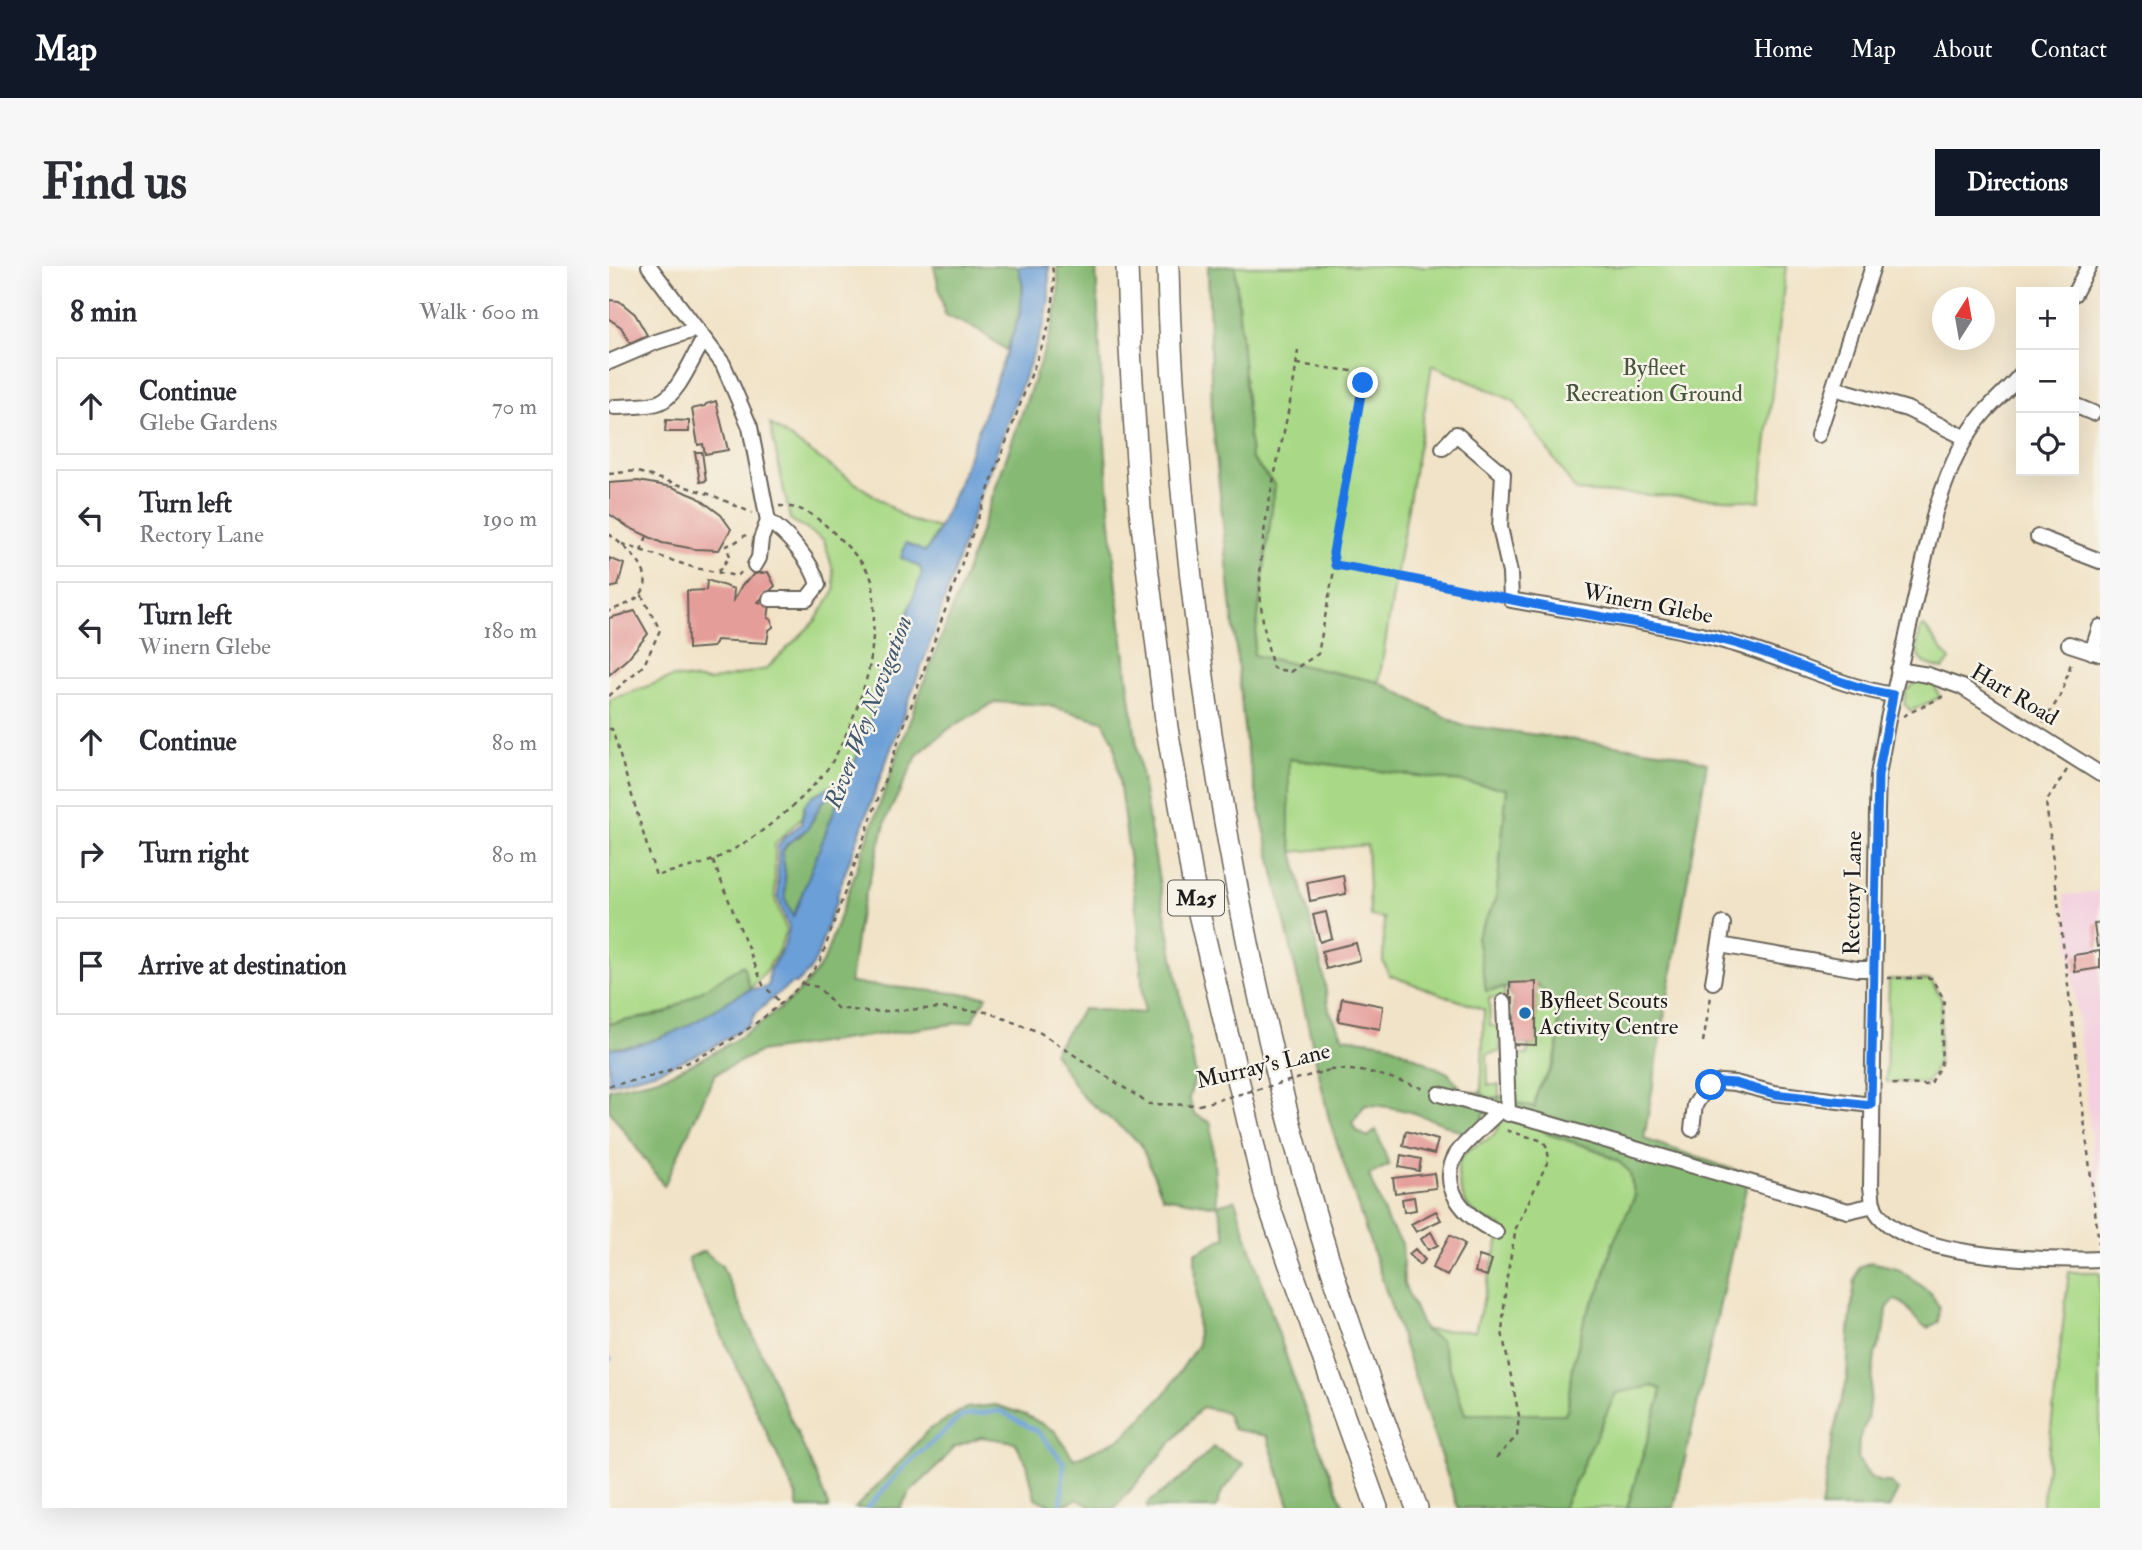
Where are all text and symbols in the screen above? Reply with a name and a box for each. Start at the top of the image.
text: Map [35,29,97,70]
text: Home [1753,34,1813,65]
text: Map [1851,34,1896,65]
text: About [1934,34,1993,65]
text: Contact [2031,34,2107,65]
button: Directions [1935,149,2100,216]
text: Find us [42,152,187,213]
north arrow [1932,287,1995,350]
map controls [2016,287,2079,476]
button: + [2016,287,2079,350]
text: 8 min [70,293,137,330]
text: Walk · 600 m [419,297,539,326]
button: − [2016,350,2079,413]
park label: Byfleet Recreation Ground [1565,353,1743,408]
route end [1347,367,1378,398]
text: Continue [139,376,237,408]
icon: ahead [72,387,110,425]
text: 70 m [492,392,537,421]
text: Glebe Gardens [139,408,277,437]
button: locate [2016,413,2079,476]
text: Turn left [139,488,232,520]
icon: left [72,499,110,537]
text: 190 m [483,504,537,533]
text: Rectory Lane [139,520,264,549]
street label: Winern Glebe [1579,576,1716,630]
text: Turn left [139,600,232,632]
icon: left [72,611,110,649]
water label: River Wey Navigation [817,611,919,814]
text: 180 m [484,616,537,645]
text: Winern Glebe [139,632,271,661]
street label: Hart Road [1966,657,2064,732]
icon: ahead [72,723,110,761]
text: Continue [139,726,237,758]
text: 80 m [492,728,537,757]
street label: Rectory Lane [1837,830,1868,956]
icon: right [72,835,110,873]
text: Turn right [139,838,249,870]
text: 80 m [492,840,537,869]
road number: M25 [1168,880,1224,916]
icon: arrive [72,947,110,985]
text: Arrive at destination [139,950,347,982]
place label: Byfleet Scouts Activity Centre [1538,986,1679,1041]
marker: Byfleet Scouts Activity Centre [1517,1005,1533,1021]
street label: Murray's Lane [1193,1036,1333,1095]
route start [1695,1069,1726,1100]

